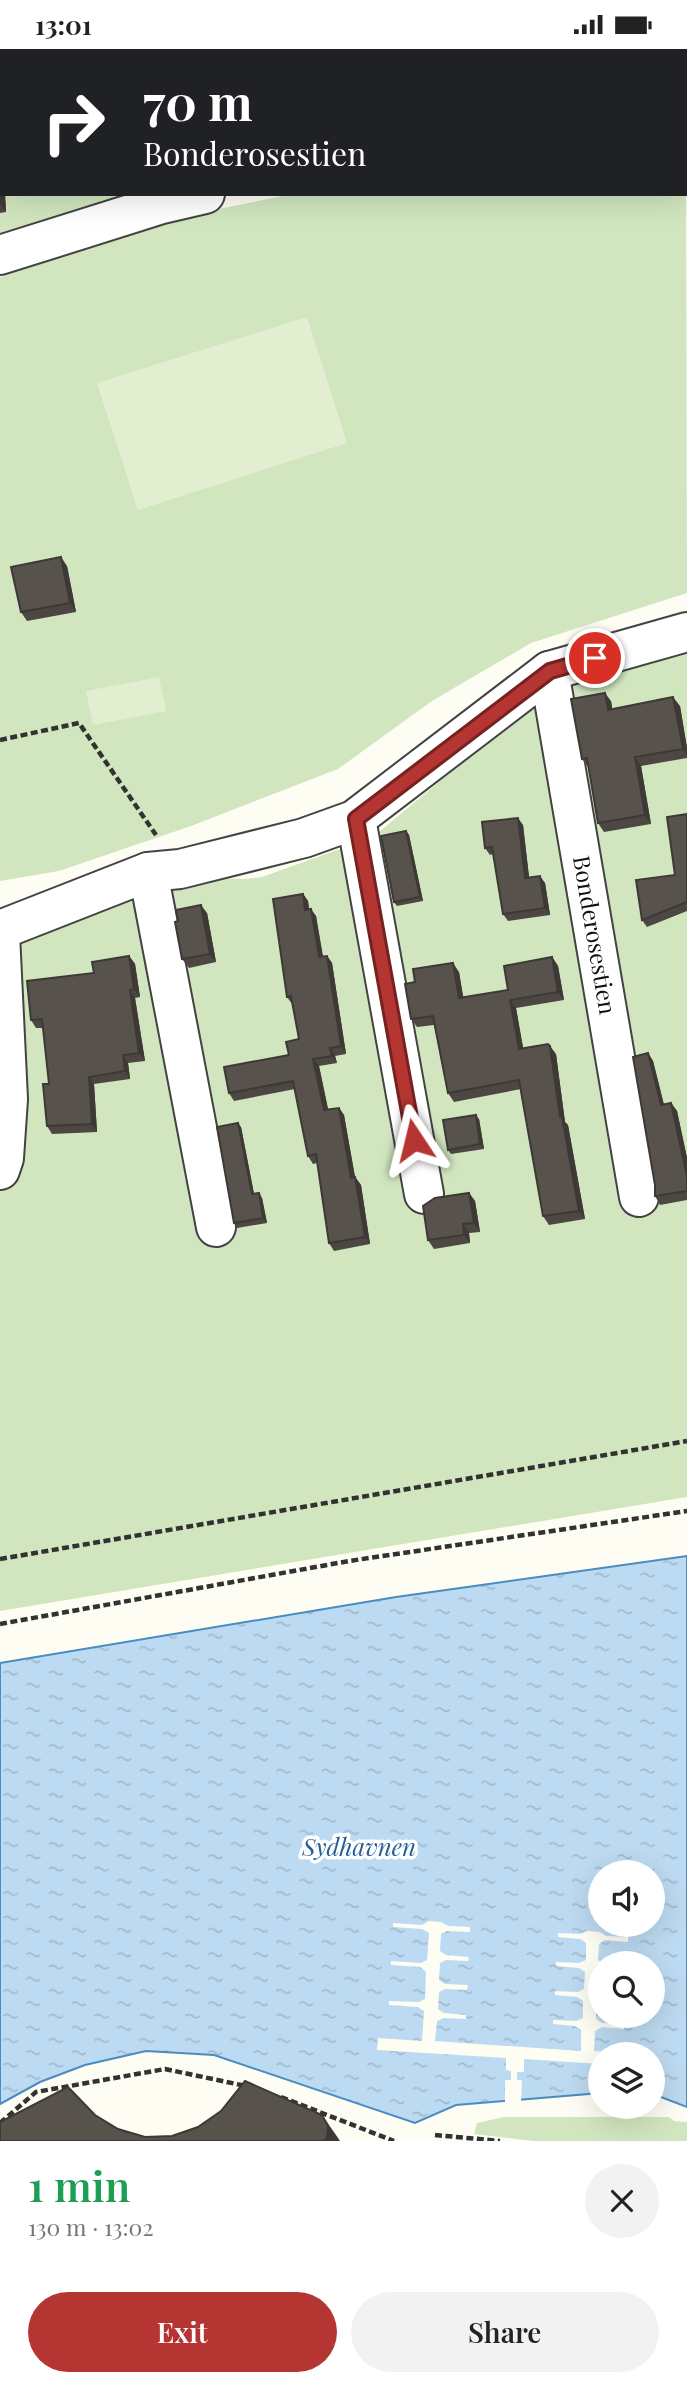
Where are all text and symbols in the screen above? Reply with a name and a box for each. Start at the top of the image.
text: 13:01 [35,7,92,42]
text: 70 m [143,68,253,133]
icon: right [28,77,119,168]
text: Bonderosestien [143,131,366,174]
pin [565,628,625,688]
icon: arrive [576,639,614,677]
street label: Bonderosestien [567,853,625,1017]
position arrow [377,1103,451,1177]
water label: Sydhavnen [301,1830,416,1862]
map controls [588,1860,665,2119]
button: sound [588,1860,665,1937]
button: search [588,1951,665,2028]
button: layers [588,2042,665,2119]
text: 1 min [28,2157,130,2213]
button: close [585,2164,659,2238]
text: 130 m · 13:02 [28,2211,153,2242]
button: Exit [28,2292,337,2372]
button: Share [351,2292,659,2372]

